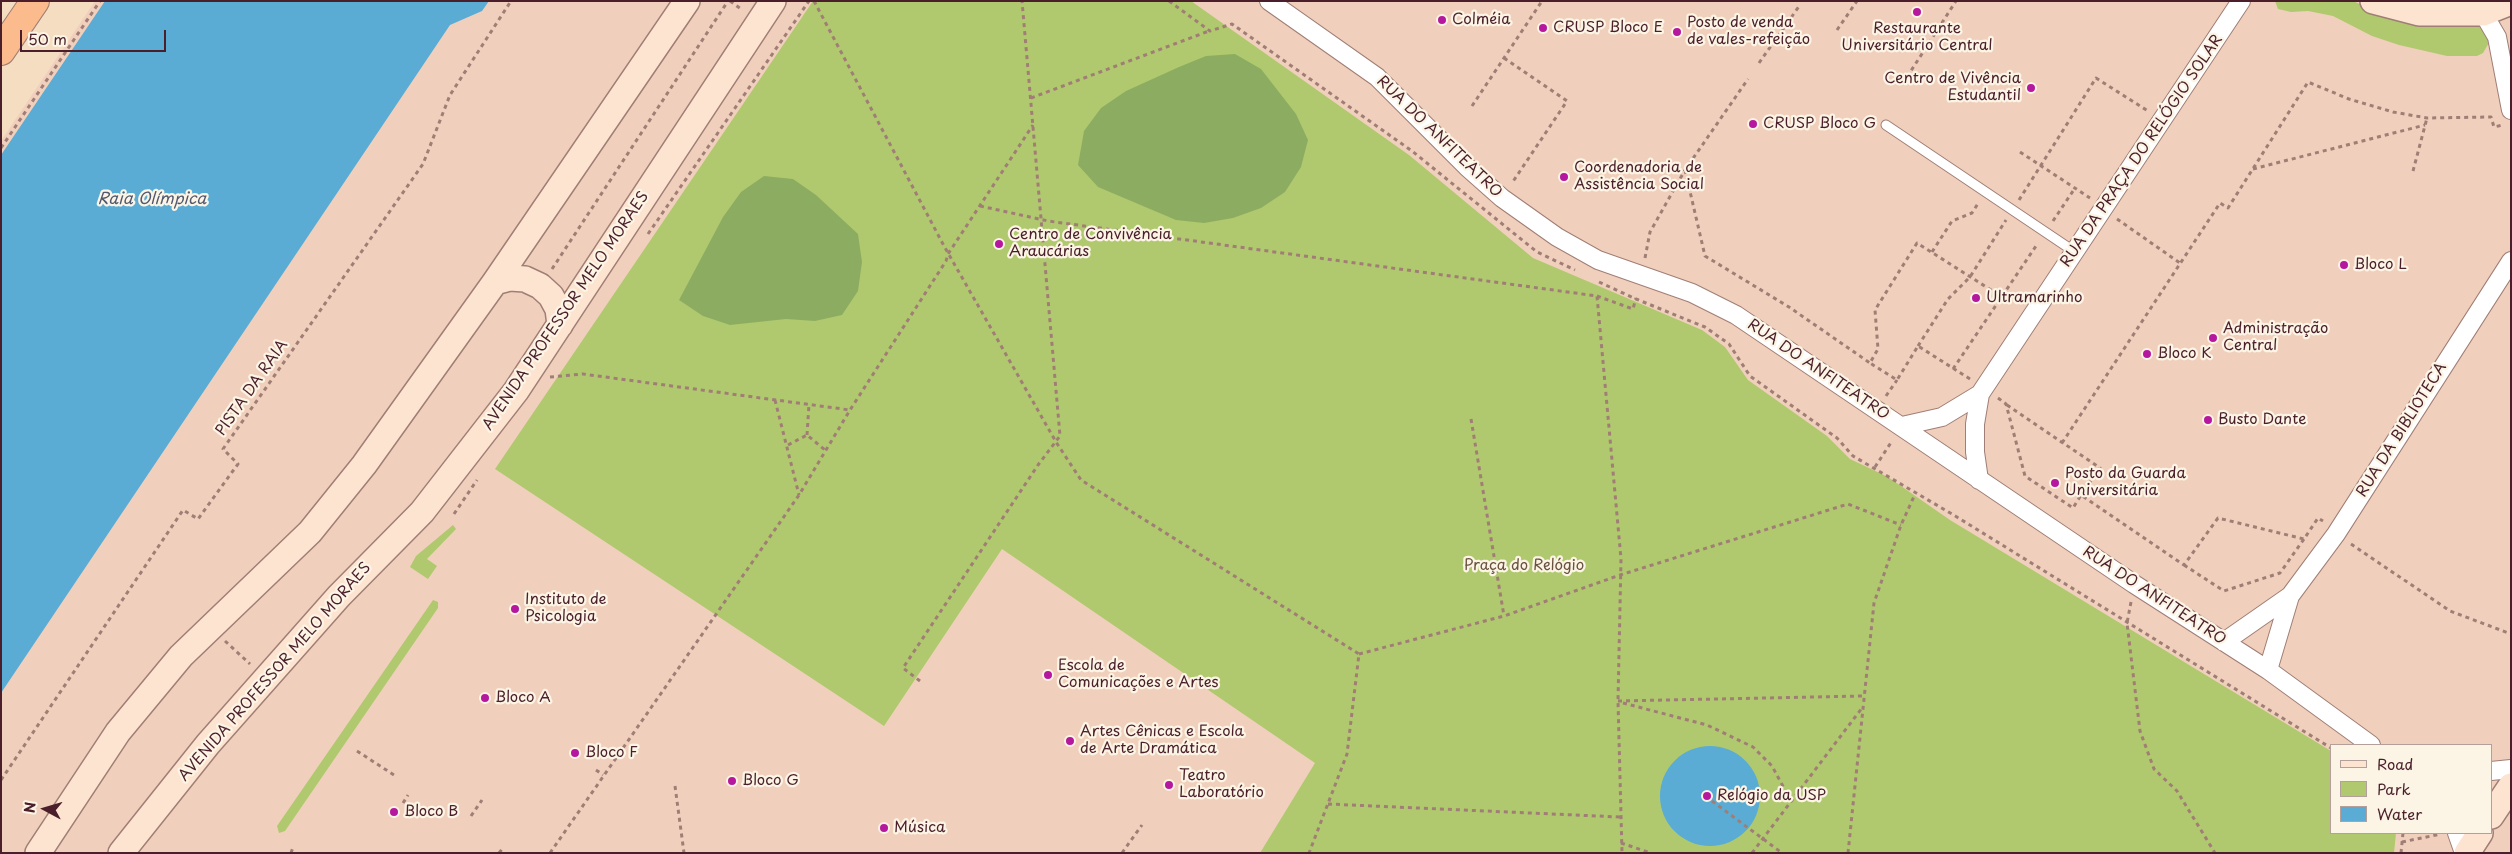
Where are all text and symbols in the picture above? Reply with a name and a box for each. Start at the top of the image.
marker: Restaurante Universitário Central [1911,6,1923,18]
place label: Colméia [1452,11,1510,29]
marker: Colméia [1436,14,1448,26]
place label: Posto de venda de vales-refeição [1687,14,1810,49]
place label: CRUSP Bloco E [1553,19,1663,37]
scale bar [22,20,169,52]
place label: Restaurante Universitário Central [1841,20,1993,55]
marker: CRUSP Bloco E [1537,22,1549,34]
marker: Posto de venda de vales-refeição [1671,26,1683,38]
text: 50 m [28,27,67,50]
street label: RUA DA PRAÇA DO RELÓGIO SOLAR [2057,31,2227,271]
place label: Centro de Vivência Estudantil [1884,70,2021,105]
street label: RUA DO ANFITEATRO [1373,72,1505,202]
marker: Centro de Vivência Estudantil [2025,82,2037,94]
place label: CRUSP Bloco G [1763,115,1876,133]
marker: CRUSP Bloco G [1747,118,1759,130]
place label: Coordenadoria de Assistência Social [1574,159,1704,194]
marker: Coordenadoria de Assistência Social [1558,171,1570,183]
street label: AVENIDA PROFESSOR MELO MORAES [479,188,653,434]
water label: Raia Olímpica [98,190,206,210]
place label: Centro de Convivência Araucárias [1009,226,1172,261]
marker: Centro de Convivência Araucárias [993,238,1005,250]
place label: Bloco L [2354,256,2407,274]
marker: Bloco L [2338,259,2350,271]
place label: Ultramarinho [1986,289,2083,307]
marker: Ultramarinho [1970,292,1982,304]
street label: RUA DO ANFITEATRO [1744,316,1892,424]
place label: Administração Central [2223,320,2328,355]
marker: Administração Central [2207,332,2219,344]
street label: PISTA DA RAIA [212,337,292,439]
place label: Bloco K [2157,345,2212,363]
marker: Bloco K [2141,348,2153,360]
street label: RUA DA BIBLIOTECA [2353,359,2451,501]
place label: Busto Dante [2218,411,2306,429]
marker: Busto Dante [2202,414,2214,426]
place label: Posto da Guarda Universitária [2065,465,2186,500]
marker: Posto da Guarda Universitária [2049,477,2061,489]
street label: RUA DO ANFITEATRO [2079,543,2229,649]
park label: Praça do Relógio [1464,557,1584,575]
street label: AVENIDA PROFESSOR MELO MORAES [175,559,375,785]
place label: Instituto de Psicologia [525,591,607,626]
marker: Instituto de Psicologia [509,603,521,615]
place label: Escola de Comunicações e Artes [1058,657,1219,692]
marker: Escola de Comunicações e Artes [1042,669,1054,681]
place label: Bloco A [495,689,551,707]
marker: Bloco A [479,692,491,704]
place label: Artes Cênicas e Escola de Arte Dramática [1080,723,1244,758]
marker: Artes Cênicas e Escola de Arte Dramática [1064,735,1076,747]
place label: Bloco F [585,744,638,762]
legend [2330,744,2492,834]
marker: Bloco F [569,747,581,759]
text: Road [2377,752,2413,775]
place label: Teatro Laboratório [1179,767,1264,802]
place label: Bloco G [742,772,799,790]
marker: Bloco G [726,775,738,787]
text: Park [2377,777,2411,800]
marker: Teatro Laboratório [1163,779,1175,791]
north arrow [20,784,70,834]
place label: Relógio da USP [1717,787,1826,805]
marker: Relógio da USP [1701,790,1713,802]
text: N [19,801,41,814]
text: Water [2377,802,2422,825]
place label: Bloco B [404,803,458,821]
marker: Bloco B [388,806,400,818]
place label: Música [894,819,945,837]
marker: Música [878,822,890,834]

